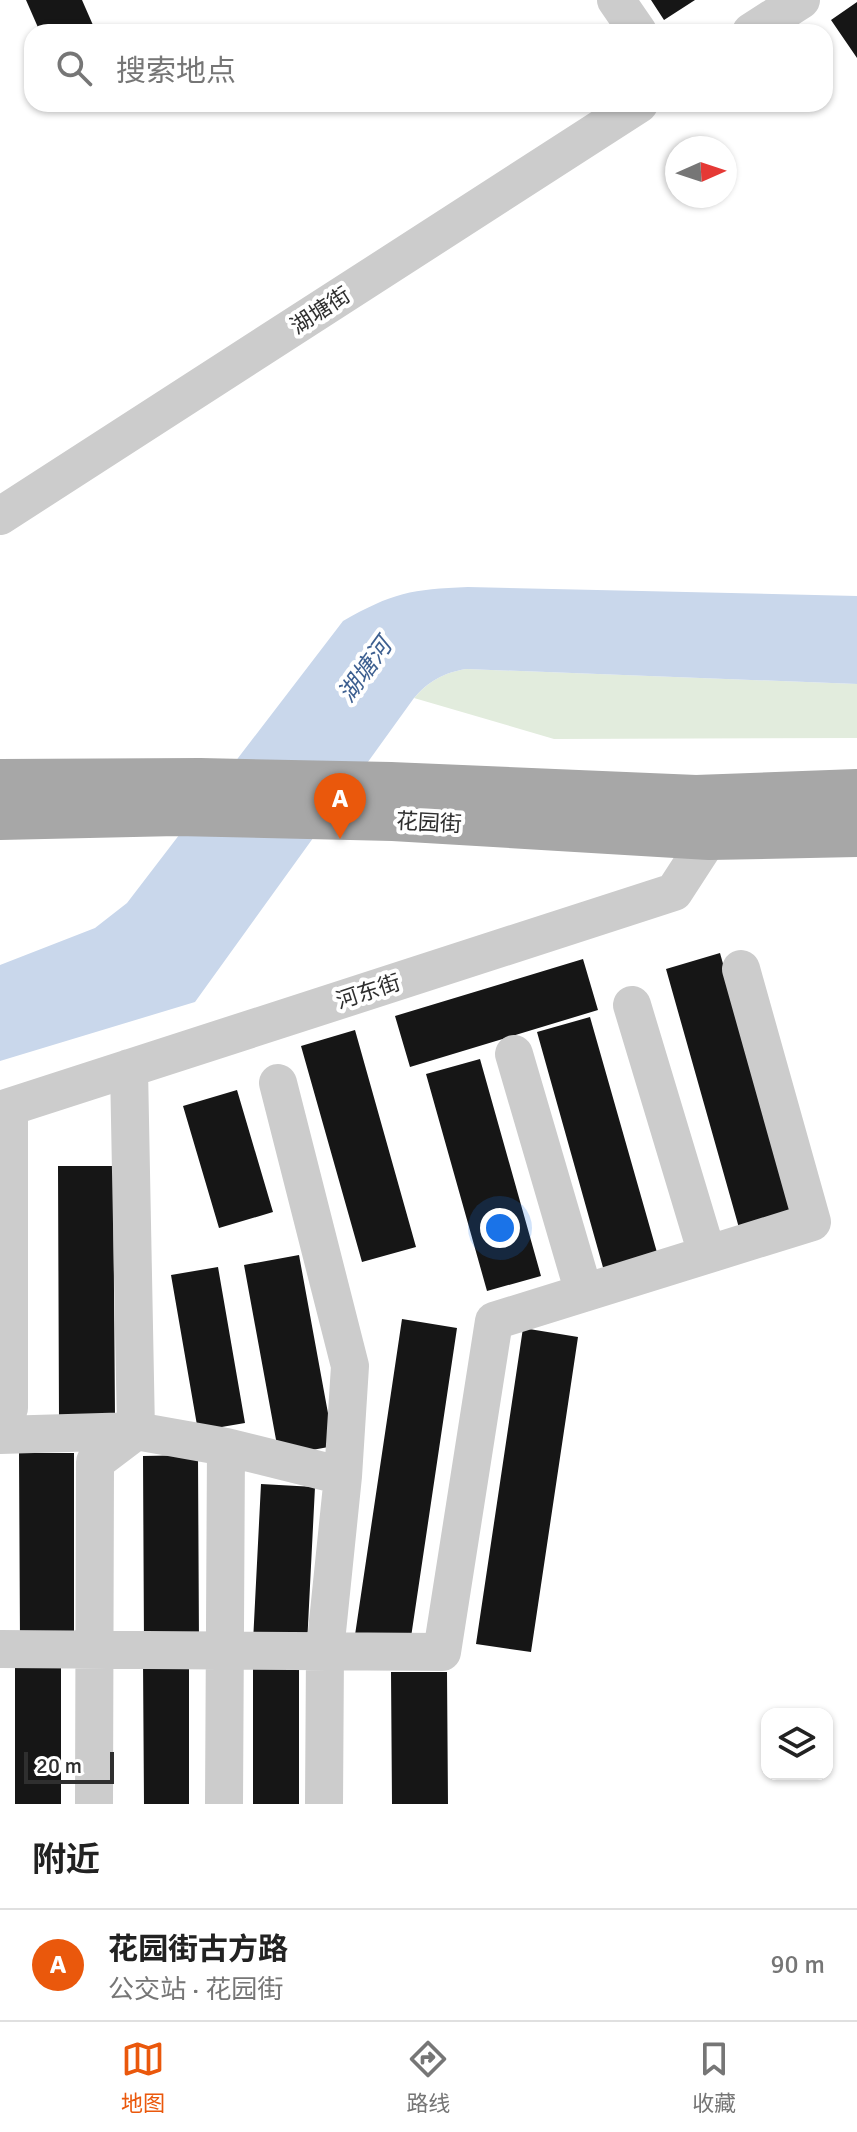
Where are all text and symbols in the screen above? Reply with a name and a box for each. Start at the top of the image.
search box [24,24,833,112]
icon: search [52,46,96,90]
text: 搜索地点 [116,53,236,90]
north arrow [665,136,737,208]
street label: 湖塘街 [285,281,355,340]
water label: 湖塘河 [332,629,401,708]
pin: A [314,773,366,839]
street label: 花园街 [395,807,463,838]
street label: 河东街 [333,968,404,1015]
your location [480,1208,520,1248]
map controls [761,1708,833,1780]
button: layers [761,1708,833,1780]
scale bar [24,1748,114,1784]
text: 20 m [36,1752,82,1779]
text: 附近 [32,1839,100,1881]
text: 花园街古方路 [108,1931,288,1968]
text: A [50,1949,66,1981]
text: 90 m [770,1949,825,1981]
text: 公交站 · 花园街 [108,1974,283,2006]
tab: 地图 [121,2037,165,2117]
tab: 路线 [406,2037,450,2117]
tab: 收藏 [692,2037,736,2117]

